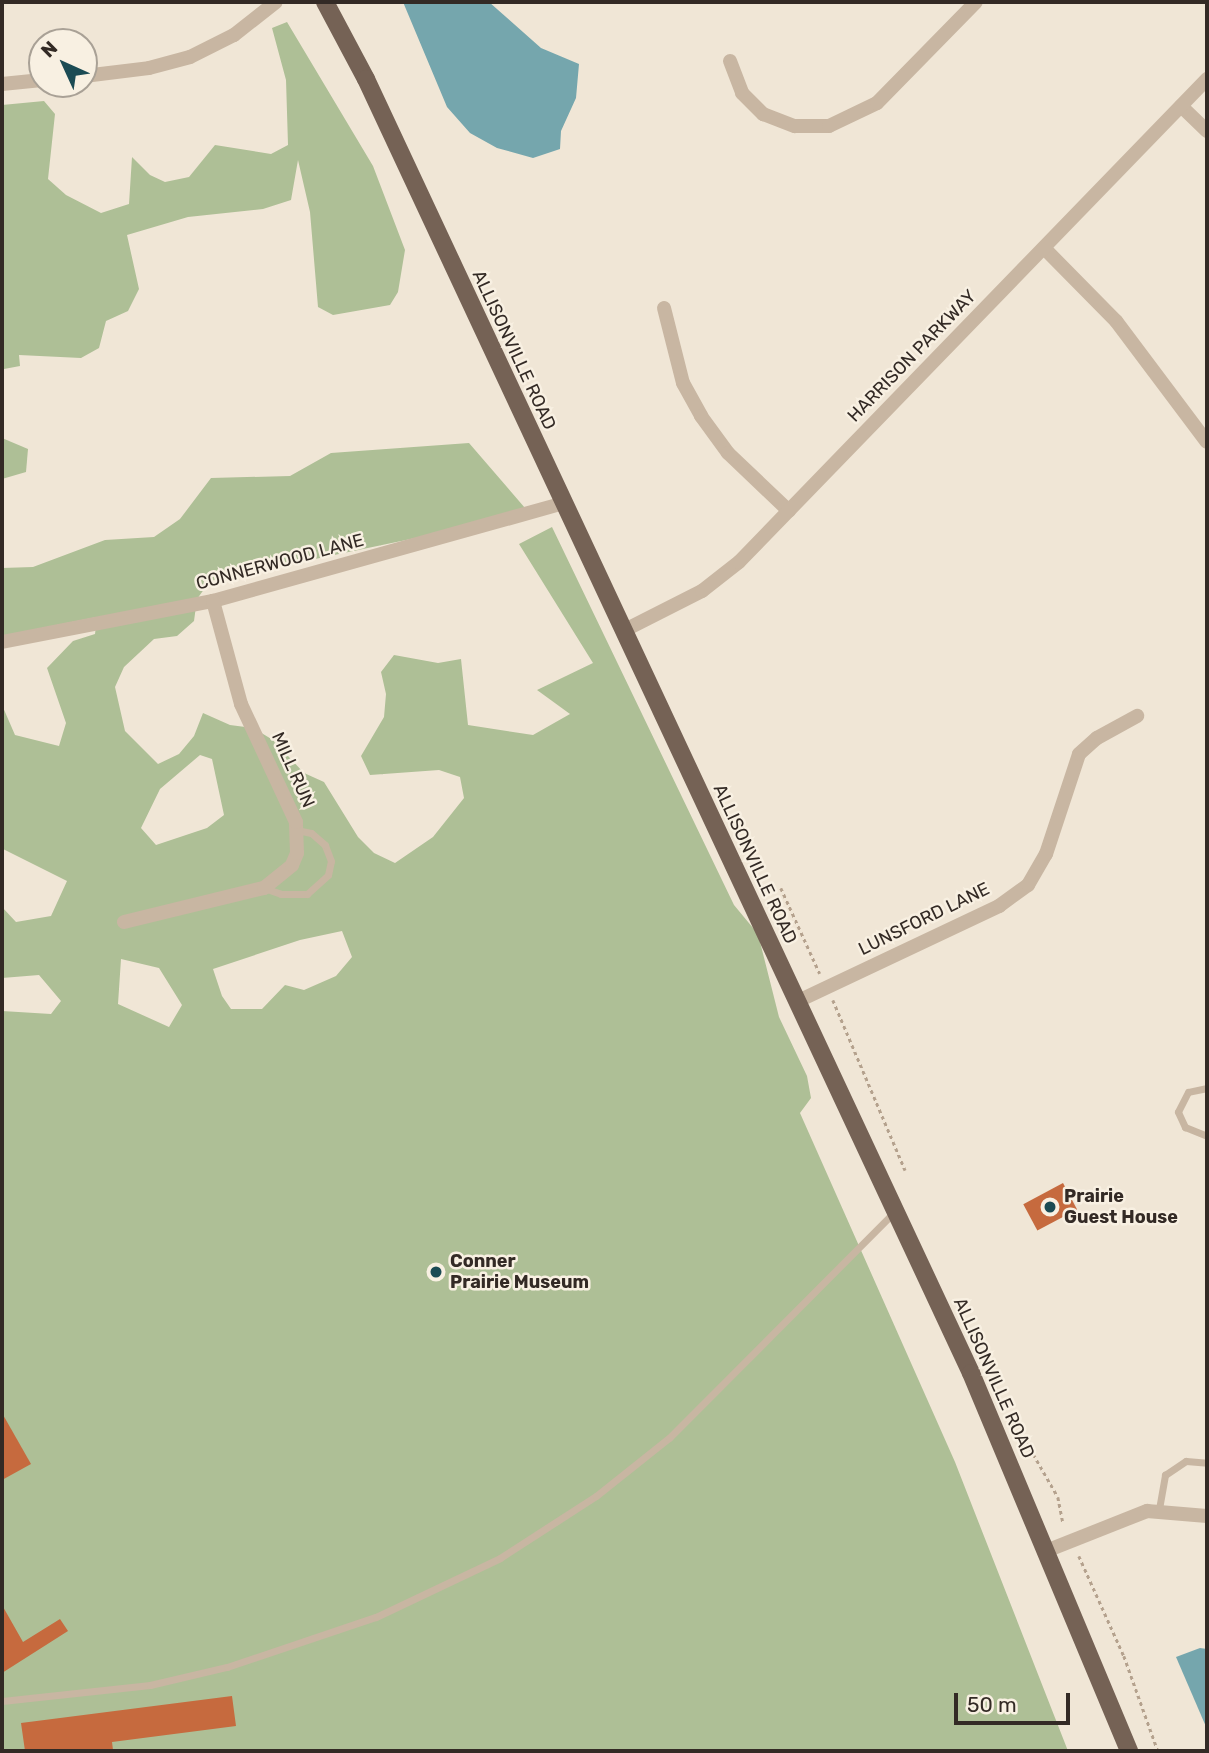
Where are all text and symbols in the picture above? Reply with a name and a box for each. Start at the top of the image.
north arrow [28,28,98,98]
text: N [36,36,62,62]
street label: ALLISONVILLE ROAD [468,267,560,433]
street label: HARRISON PARKWAY [843,285,981,427]
street label: CONNERWOOD LANE [194,529,366,595]
street label: MILL RUN [267,729,319,811]
street label: ALLISONVILLE ROAD [709,781,801,947]
street label: LUNSFORD LANE [855,878,993,960]
place label: Prairie Guest House [1064,1186,1178,1228]
marker: Prairie Guest House [1042,1199,1058,1215]
place label: Conner Prairie Museum [450,1251,589,1294]
marker: Conner Prairie Museum [428,1264,444,1280]
street label: ALLISONVILLE ROAD [949,1294,1039,1462]
scale bar [957,1680,1072,1724]
text: 50 m [967,1692,1017,1717]

